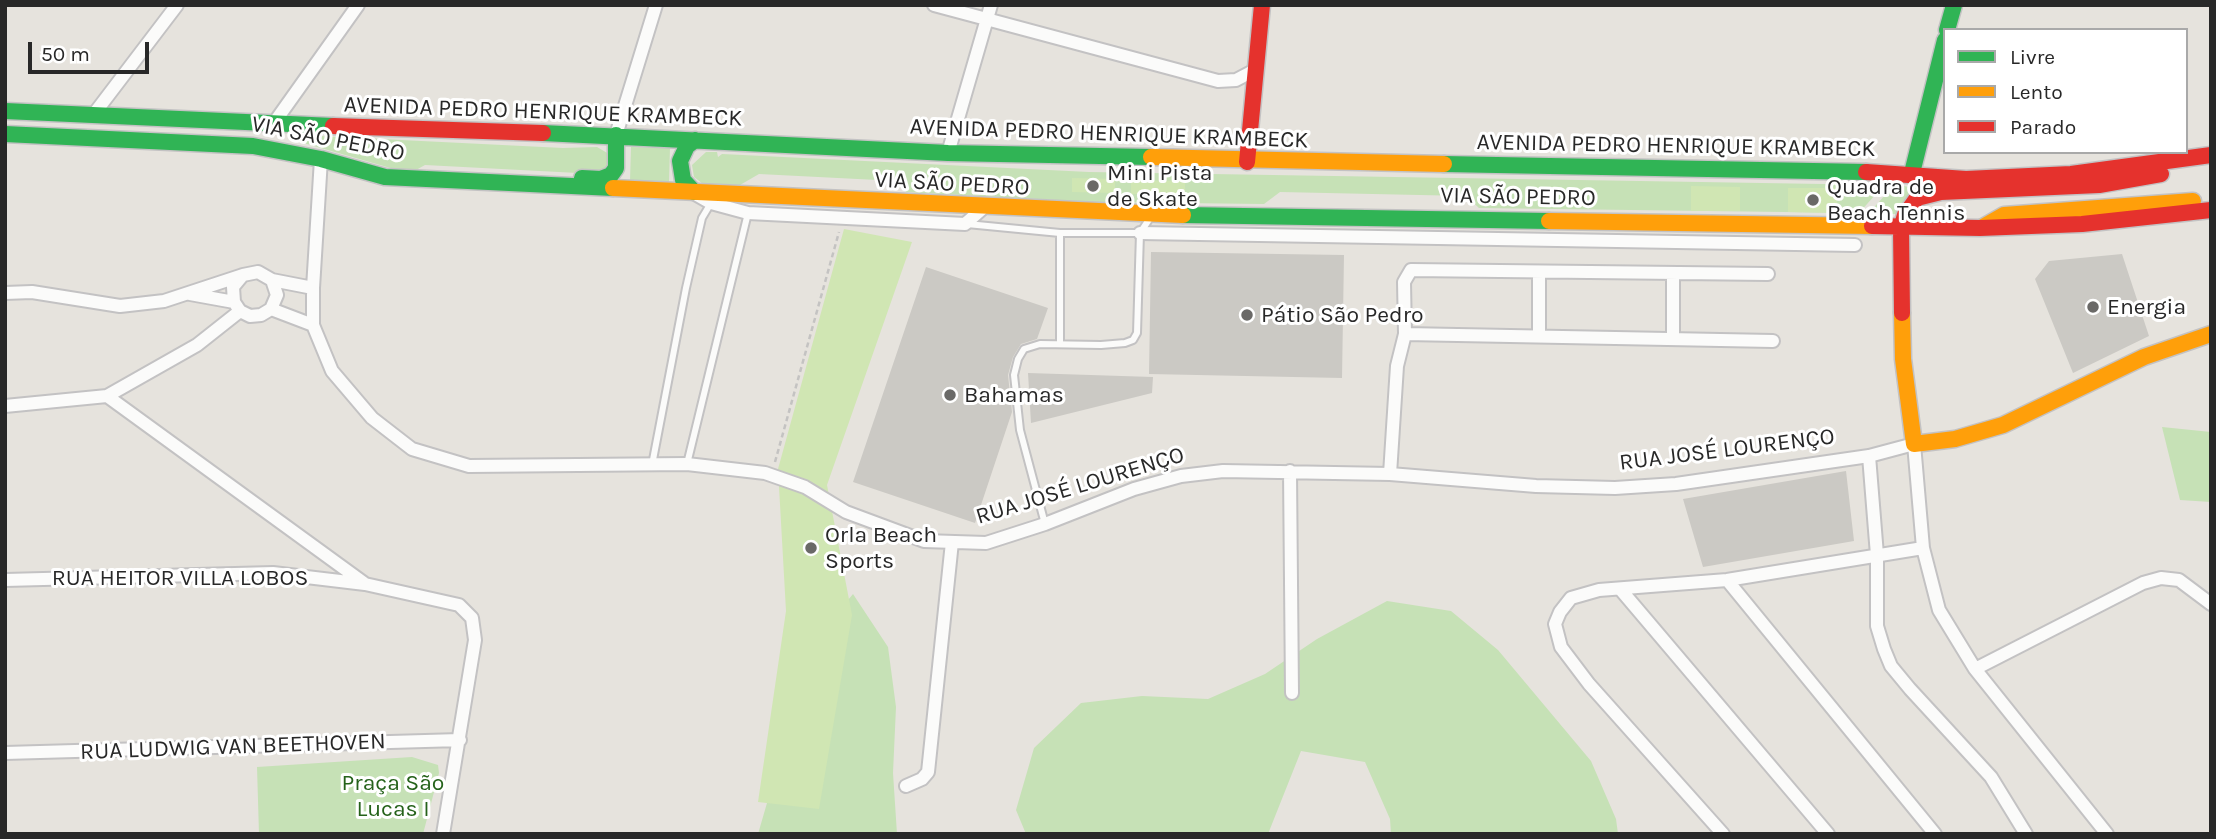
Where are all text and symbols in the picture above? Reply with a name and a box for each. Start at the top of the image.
scale bar [32,28,152,72]
legend [1943,28,2188,154]
text: 50 m [41,42,90,66]
text: Livre [2010,45,2055,69]
text: Lento [2010,80,2063,104]
street label: AVENIDA PEDRO HENRIQUE KRAMBECK [343,91,743,133]
street label: VIA SÃO PEDRO [249,111,407,167]
street label: AVENIDA PEDRO HENRIQUE KRAMBECK [909,113,1309,155]
text: Parado [2010,115,2076,139]
street label: AVENIDA PEDRO HENRIQUE KRAMBECK [1476,129,1876,163]
place label: Mini Pista de Skate [1107,159,1213,213]
street label: VIA SÃO PEDRO [874,166,1030,202]
place label: Quadra de Beach Tennis [1827,173,1965,227]
marker: Mini Pista de Skate [1085,178,1101,194]
street label: VIA SÃO PEDRO [1440,182,1596,212]
marker: Quadra de Beach Tennis [1805,192,1821,208]
place label: Energia [2107,293,2186,321]
marker: Energia [2085,299,2101,315]
place label: Pátio São Pedro [1261,301,1424,329]
marker: Pátio São Pedro [1239,307,1255,323]
place label: Bahamas [964,381,1064,409]
marker: Bahamas [942,387,958,403]
street label: RUA JOSÉ LOURENÇO [1618,423,1836,477]
street label: RUA JOSÉ LOURENÇO [972,441,1188,531]
place label: Orla Beach Sports [825,521,937,575]
marker: Orla Beach Sports [803,540,819,556]
street label: RUA HEITOR VILLA LOBOS [52,564,308,592]
street label: RUA LUDWIG VAN BEETHOVEN [80,728,386,766]
park label: Praça São Lucas I [342,769,444,823]

